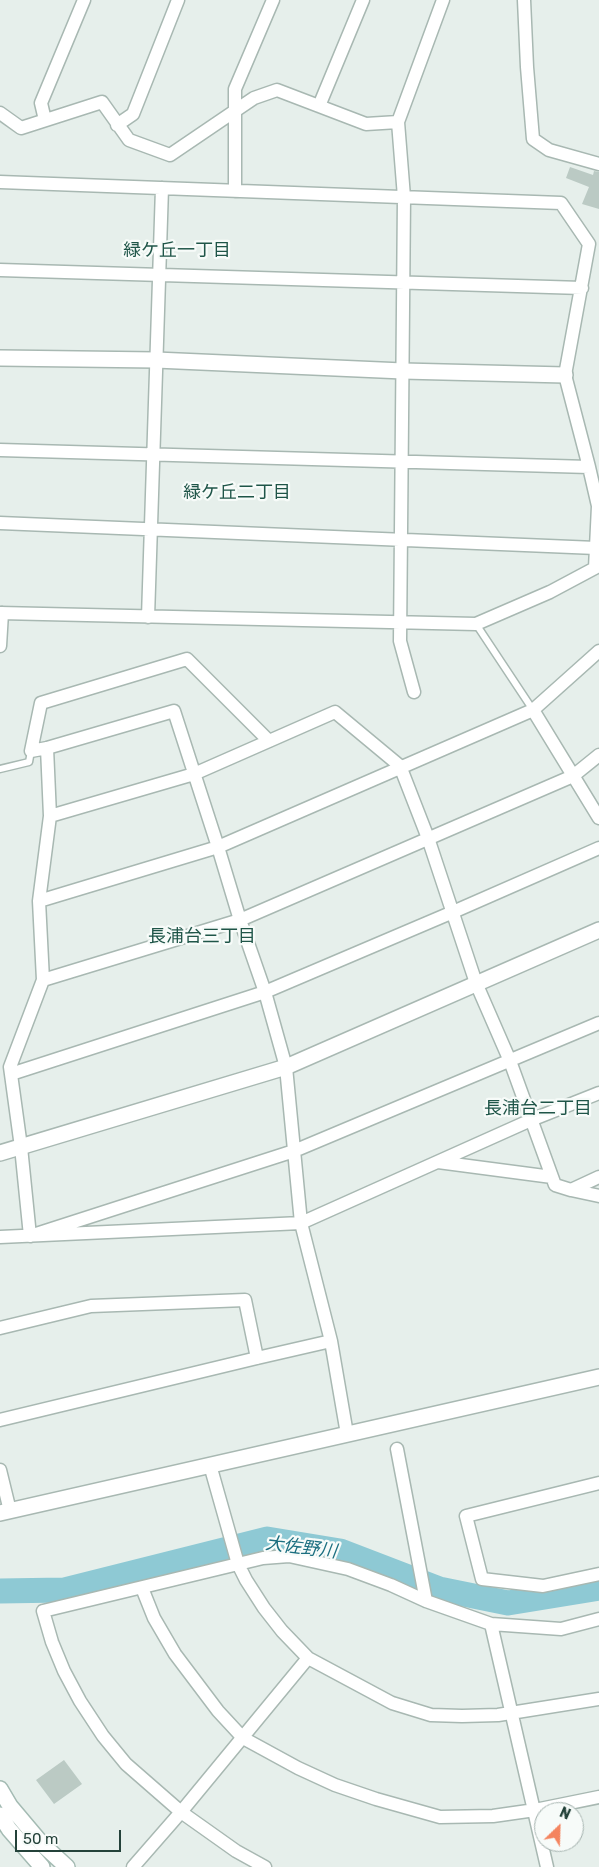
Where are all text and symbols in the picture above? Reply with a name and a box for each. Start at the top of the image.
district label: 緑ケ丘一丁目 [123,240,231,262]
district label: 緑ケ丘二丁目 [183,482,291,504]
district label: 長浦台三丁目 [148,926,256,948]
district label: 長浦台二丁目 [484,1098,592,1120]
water label: 大佐野川 [264,1533,338,1563]
north arrow [534,1802,584,1852]
text: N [557,1804,573,1824]
scale bar [18,1820,124,1852]
text: 50 m [23,1830,58,1848]

